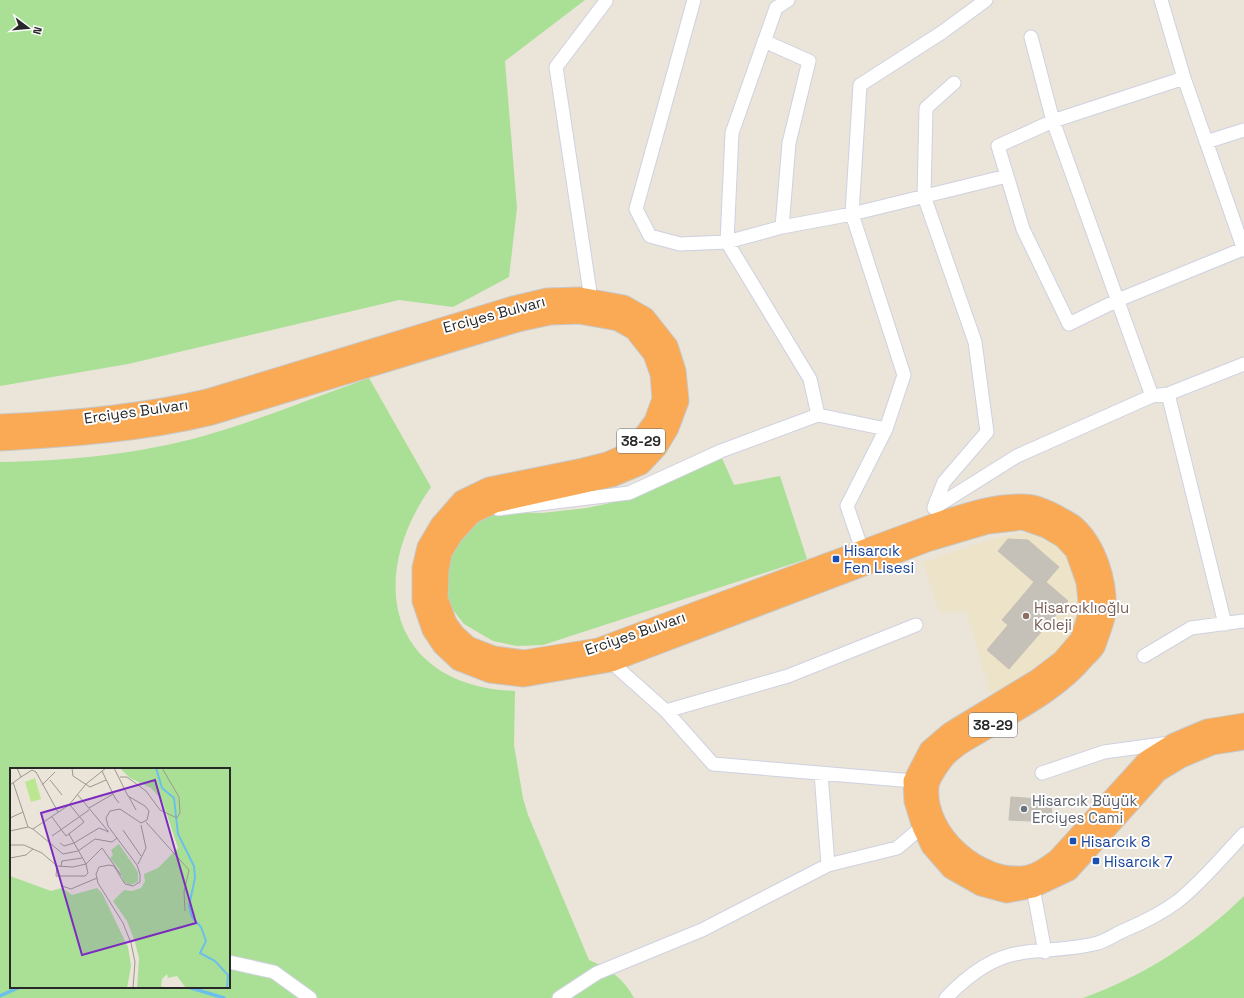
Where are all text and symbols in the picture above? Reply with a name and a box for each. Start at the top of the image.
north arrow [8,8,48,48]
text: N [30,25,45,36]
street label: Erciyes Bulvarı [441,291,547,337]
street label: Erciyes Bulvarı [83,394,189,428]
road number: 38-29 [617,429,665,453]
place label: Hisarcık Fen Lisesi [844,541,914,577]
marker: Hisarcık Fen Lisesi [831,554,841,564]
place label: Hisarcıklıoğlu Koleji [1034,598,1129,634]
street label: Erciyes Bulvarı [582,607,688,659]
marker: Hisarcıklıoğlu Koleji [1021,611,1031,621]
road number: 38-29 [969,713,1017,737]
inset map [10,768,230,988]
place label: Hisarcık Büyük Erciyes Cami [1032,791,1137,827]
marker: Hisarcık Büyük Erciyes Cami [1019,804,1029,814]
place label: Hisarcık 8 [1081,832,1150,851]
marker: Hisarcık 8 [1068,836,1078,846]
place label: Hisarcık 7 [1104,852,1172,871]
marker: Hisarcık 7 [1091,856,1101,866]

